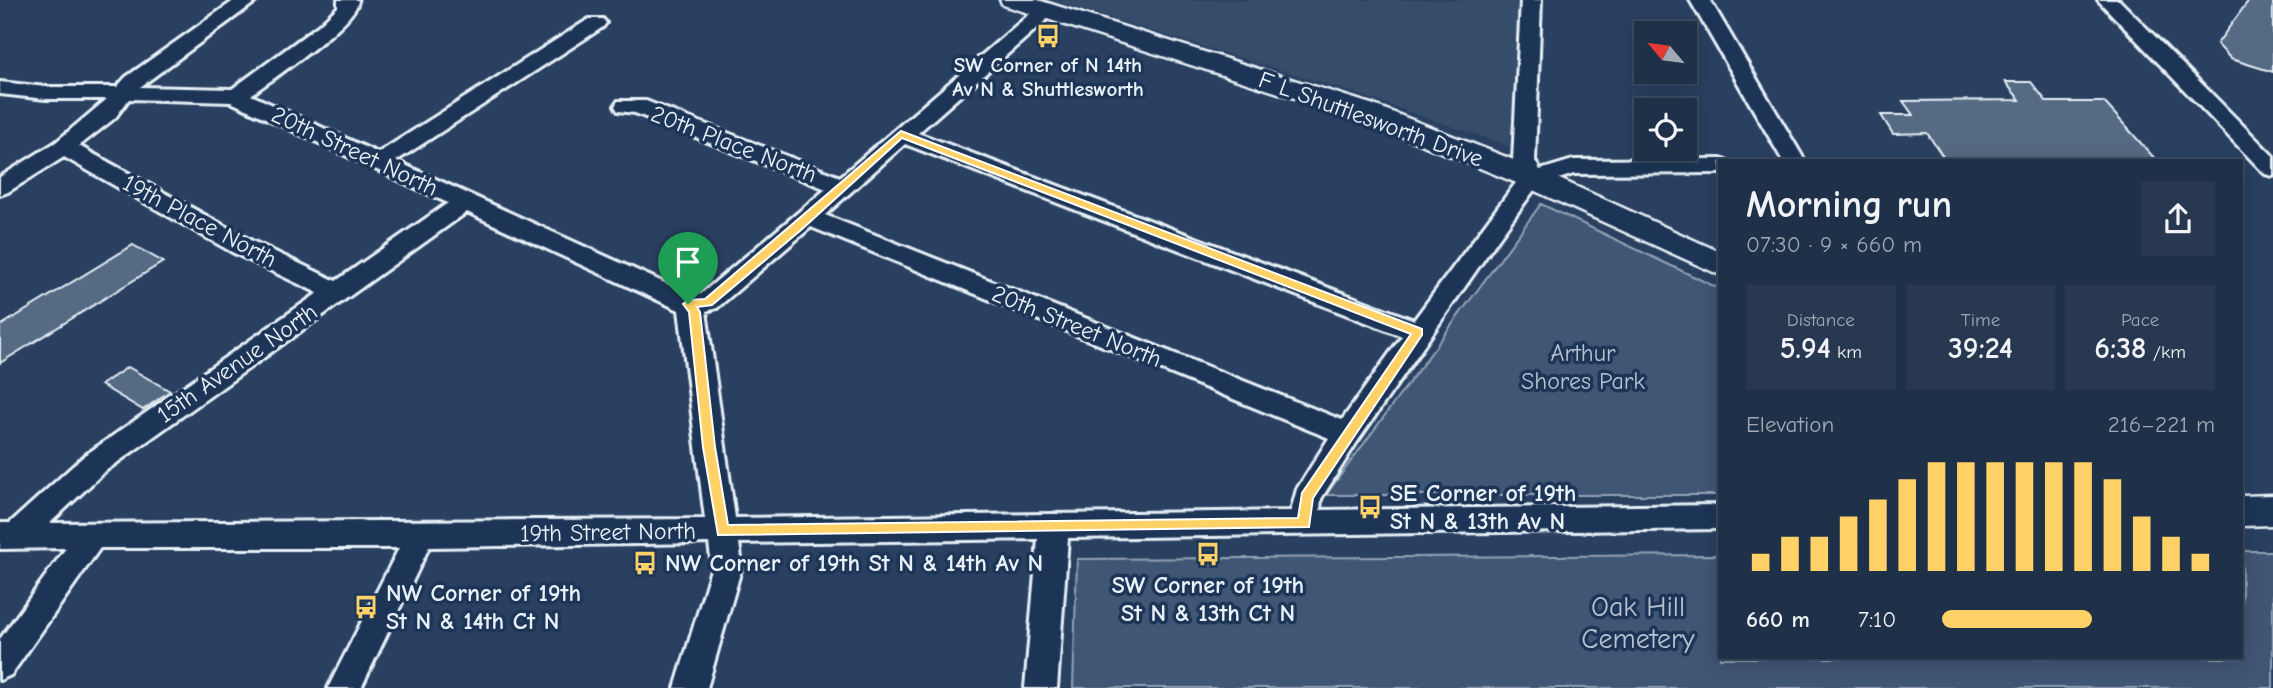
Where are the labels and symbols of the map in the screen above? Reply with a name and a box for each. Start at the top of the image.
north arrow [1634,21,1698,84]
bus stop icon: SW Corner of N 14th Av N & Shuttlesworth [1034,22,1062,50]
place label: SW Corner of N 14th Av N & Shuttlesworth [952,53,1144,101]
street label: F L Shuttlesworth Drive [1255,65,1487,173]
street label: 20th Street North [267,100,443,202]
street label: 20th Place North [647,100,821,188]
street label: 19th Place North [118,169,282,273]
pin [658,232,718,304]
street label: 20th Street North [988,279,1166,373]
street label: 15th Avenue North [152,297,322,429]
park label: Arthur Shores Park [1521,339,1645,395]
place label: SE Corner of 19th St N & 13th Av N [1390,479,1576,535]
bus stop icon: SE Corner of 19th St N & 13th Av N [1356,493,1384,521]
street label: 19th Street North [520,516,696,548]
bus stop icon: SW Corner of 19th St N & 13th Ct N [1194,540,1222,568]
bus stop icon: NW Corner of 19th St N & 14th Av N [631,549,659,577]
place label: NW Corner of 19th St N & 14th Av N [665,549,1043,577]
place label: SW Corner of 19th St N & 13th Ct N [1112,571,1304,627]
place label: NW Corner of 19th St N & 14th Ct N [386,579,581,635]
park label: Oak Hill Cemetery [1581,591,1695,655]
bus stop icon: NW Corner of 19th St N & 14th Ct N [352,593,380,621]

